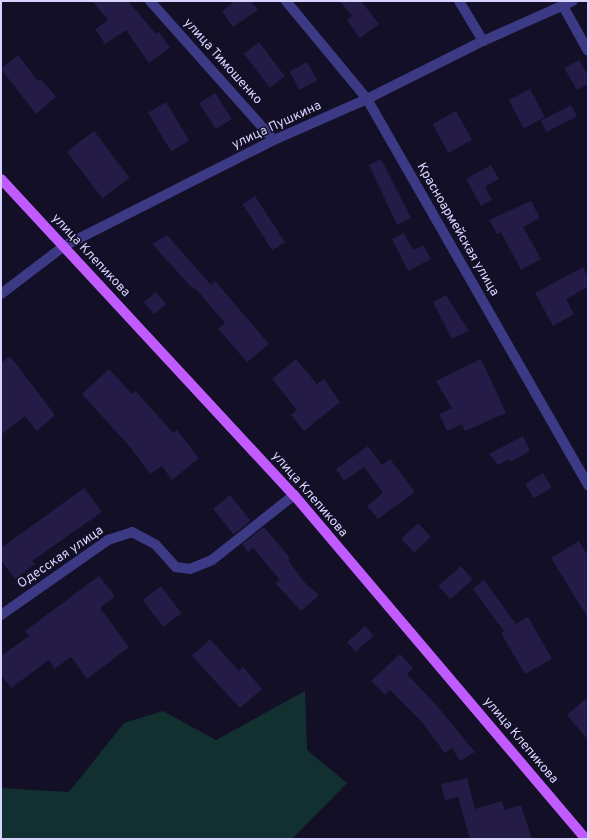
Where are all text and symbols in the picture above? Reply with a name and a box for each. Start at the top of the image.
street label: улица Тимошенко [179,16,265,108]
street label: улица Пушкина [230,98,324,154]
street label: Красноармейская улица [412,161,502,299]
street label: улица Клепикова [47,211,133,301]
street label: улица Клепикова [268,449,350,541]
street label: Одесская улица [15,523,107,593]
street label: улица Клепикова [479,695,561,787]

